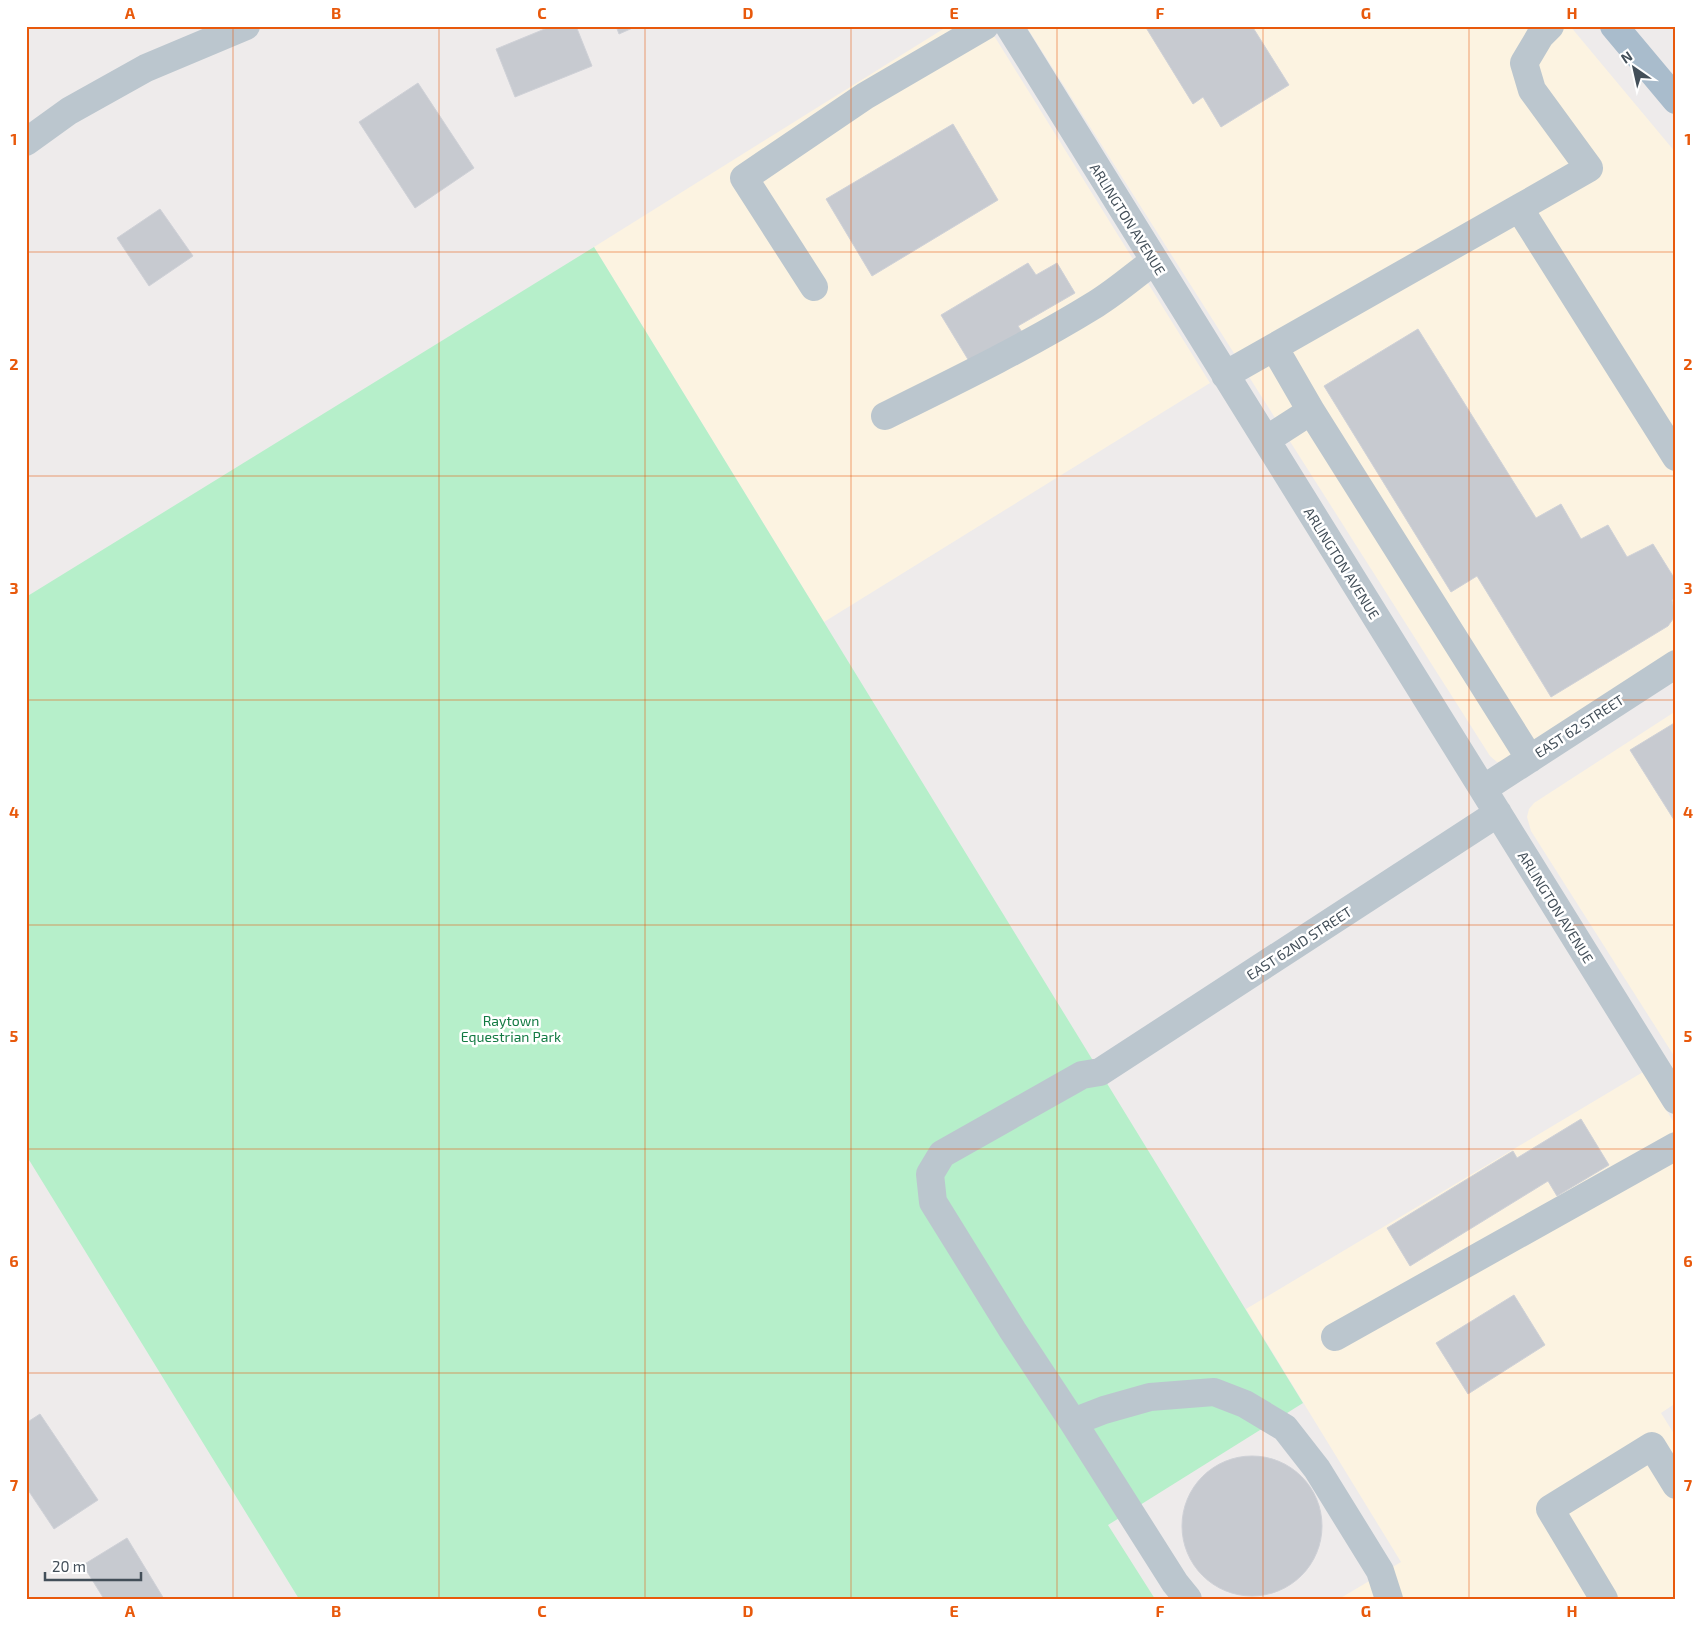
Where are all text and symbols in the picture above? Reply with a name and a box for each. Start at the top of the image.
text: A [125,3,136,22]
text: B [331,3,341,22]
text: C [537,3,547,22]
text: D [743,3,754,22]
text: E [949,3,959,22]
text: F [1156,3,1165,22]
text: G [1361,3,1371,22]
text: H [1566,3,1578,22]
north arrow [1610,42,1660,92]
text: N [1618,47,1635,67]
text: 1 [11,129,17,148]
text: 1 [1685,129,1691,148]
street label: ARLINGTON AVENUE [1087,160,1169,278]
text: 2 [9,354,19,373]
text: 2 [1683,354,1693,373]
street label: ARLINGTON AVENUE [1301,504,1383,622]
text: 3 [9,578,19,597]
text: 3 [1683,578,1693,597]
street label: EAST 62 STREET [1531,691,1627,761]
text: 4 [9,802,19,821]
text: 4 [1683,802,1693,821]
street label: ARLINGTON AVENUE [1515,848,1597,966]
street label: EAST 62ND STREET [1243,903,1355,983]
park label: Raytown Equestrian Park [461,1012,561,1045]
text: 5 [10,1026,19,1045]
text: 5 [1684,1026,1693,1045]
text: 6 [9,1251,19,1270]
text: 6 [1683,1251,1693,1270]
text: 7 [10,1475,19,1494]
text: 7 [1684,1475,1693,1494]
scale bar [45,1550,141,1582]
text: 20 m [52,1557,86,1575]
text: A [125,1601,136,1620]
text: B [331,1601,341,1620]
text: C [537,1601,547,1620]
text: D [743,1601,754,1620]
text: E [949,1601,959,1620]
text: F [1156,1601,1165,1620]
text: G [1361,1601,1371,1620]
text: H [1566,1601,1578,1620]

